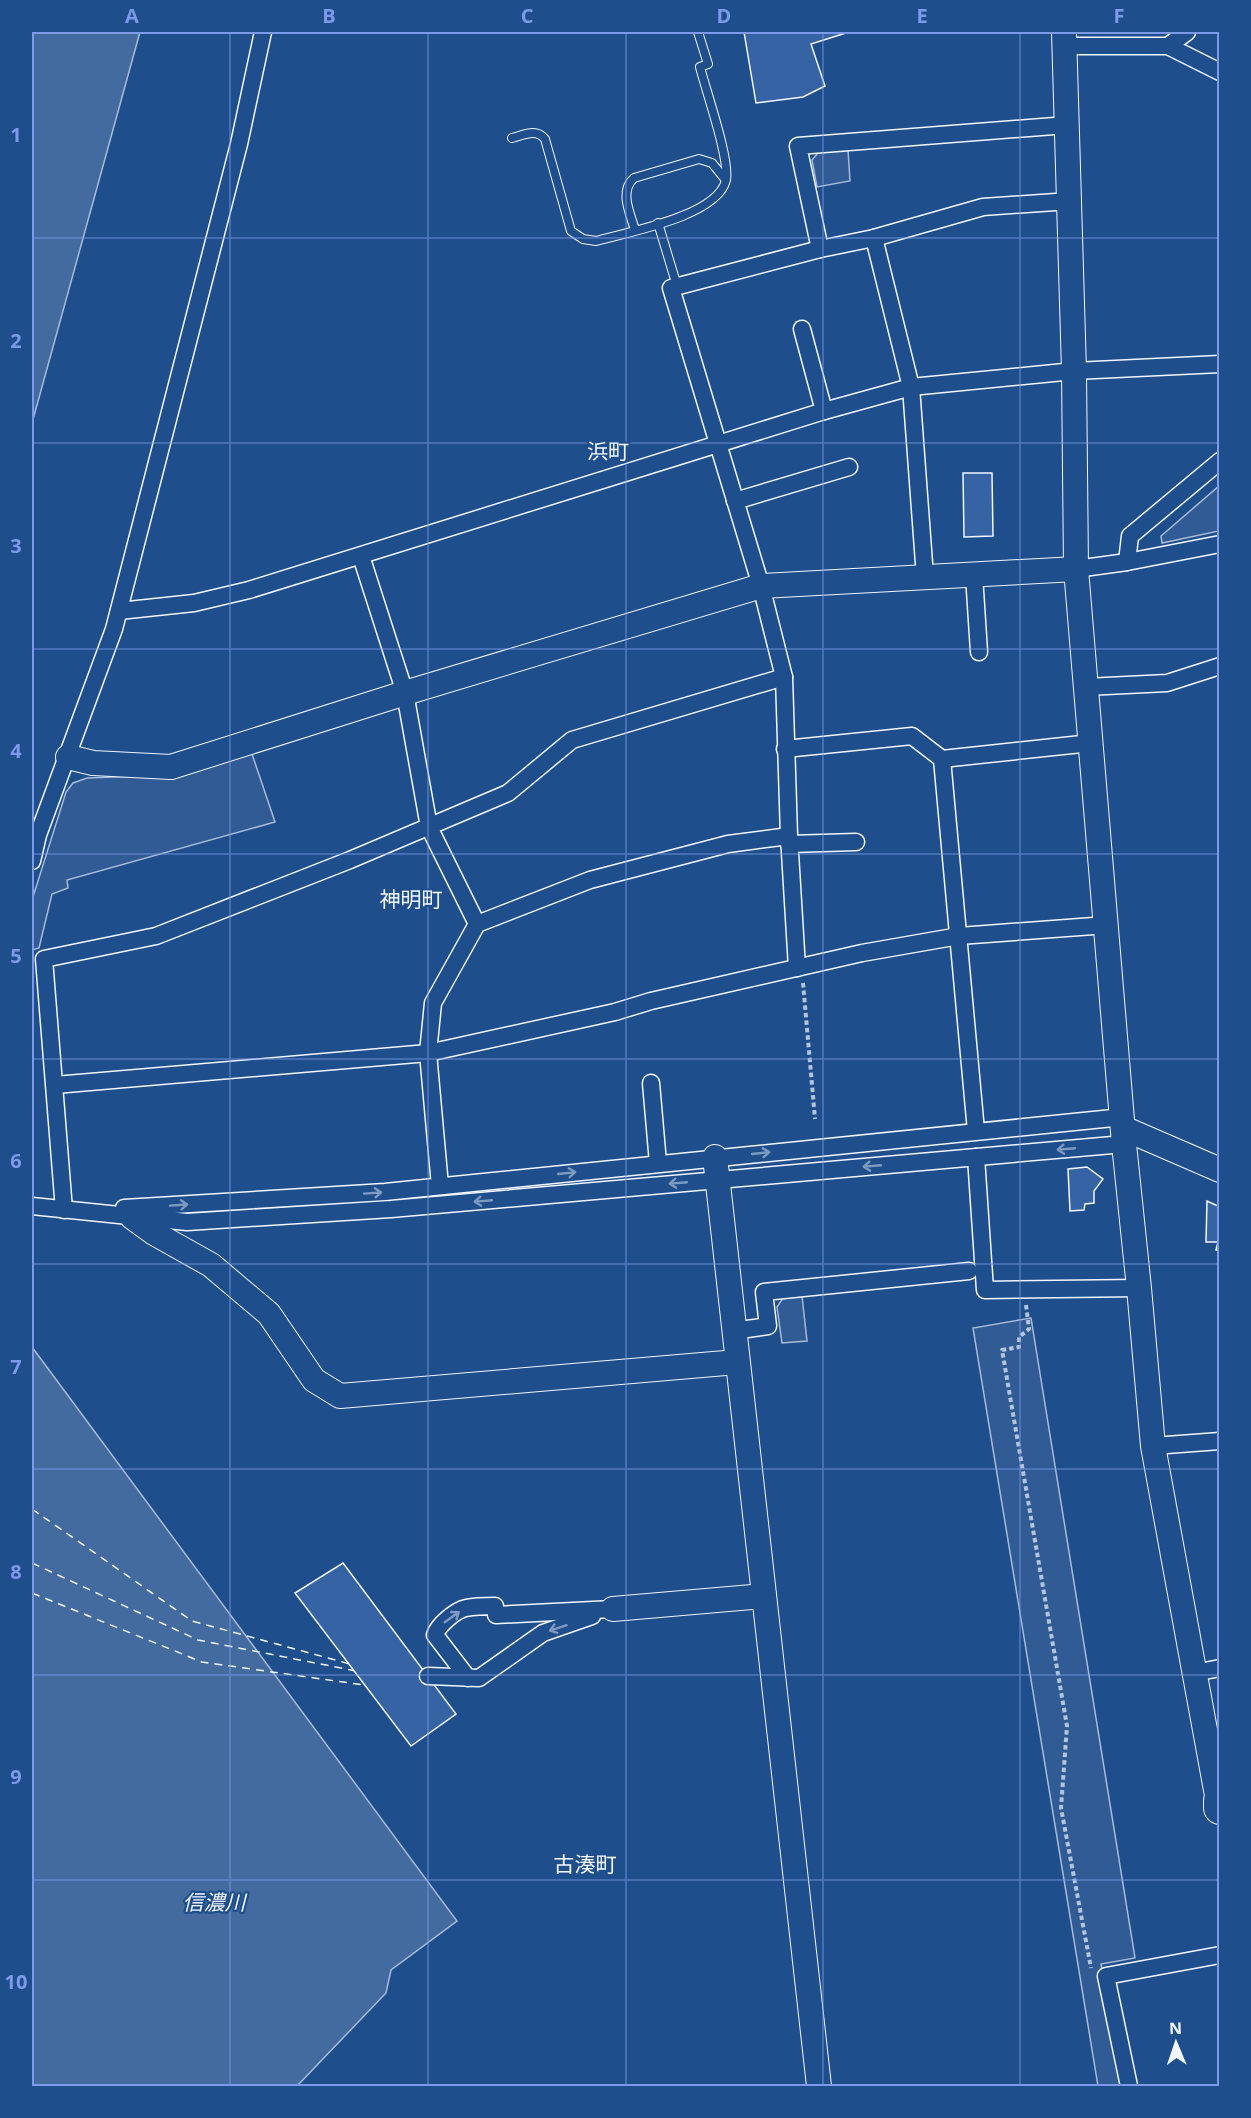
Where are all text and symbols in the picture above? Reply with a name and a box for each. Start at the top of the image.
text: A [125,2,139,29]
text: B [322,2,336,29]
text: C [521,2,534,29]
text: D [717,2,731,29]
text: E [916,2,928,29]
text: F [1114,2,1124,29]
text: 1 [10,121,22,148]
text: 2 [10,327,22,354]
district label: 浜町 [587,437,629,465]
text: 3 [10,532,22,559]
text: 4 [10,737,22,764]
district label: 神明町 [380,885,443,913]
text: 5 [10,942,22,969]
one-way arrow [1057,1144,1077,1155]
text: 6 [10,1147,22,1174]
one-way arrow [751,1147,771,1158]
one-way arrow [862,1161,882,1172]
one-way arrow [557,1167,577,1178]
one-way arrow [668,1178,688,1189]
one-way arrow [363,1187,383,1198]
one-way arrow [474,1196,494,1207]
one-way arrow [168,1199,188,1210]
text: 7 [10,1353,22,1380]
text: 8 [10,1558,22,1585]
one-way arrow [444,1611,460,1623]
one-way arrow [549,1623,568,1634]
text: 9 [10,1763,22,1790]
district label: 古湊町 [554,1850,617,1878]
water label: 信濃川 [183,1888,247,1916]
text: 10 [5,1968,27,1995]
north arrow [1146,2013,1206,2073]
text: N [1169,2017,1182,2039]

